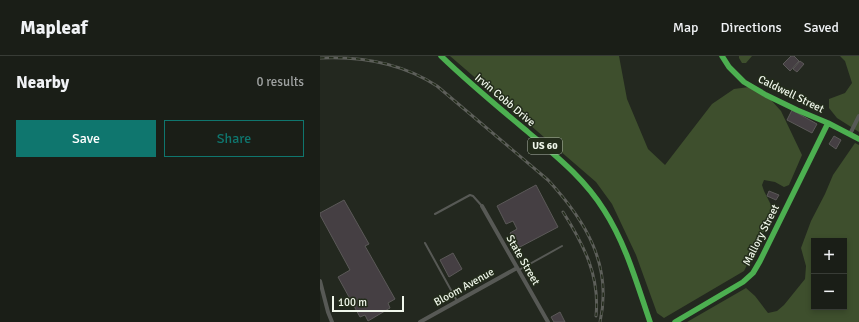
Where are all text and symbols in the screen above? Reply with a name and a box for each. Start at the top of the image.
text: Mapleaf [20,16,88,40]
text: Map [673,19,699,36]
text: Directions [721,19,782,36]
text: Saved [804,19,839,36]
street label: Irvin Cobb Drive [472,71,538,129]
text: Nearby [16,72,69,93]
street label: Caldwell Street [756,72,826,116]
text: 0 results [256,74,304,90]
button: Save [16,120,156,157]
button: Share [164,120,304,157]
road number: US 60 [528,138,562,154]
street label: Mallory Street [740,202,782,268]
street label: State Street [503,233,543,288]
map controls [811,238,847,310]
button: + [811,238,847,274]
street label: Bloom Avenue [432,265,496,309]
button: − [811,274,847,310]
scale bar [332,294,404,313]
text: 100 m [338,296,367,309]

